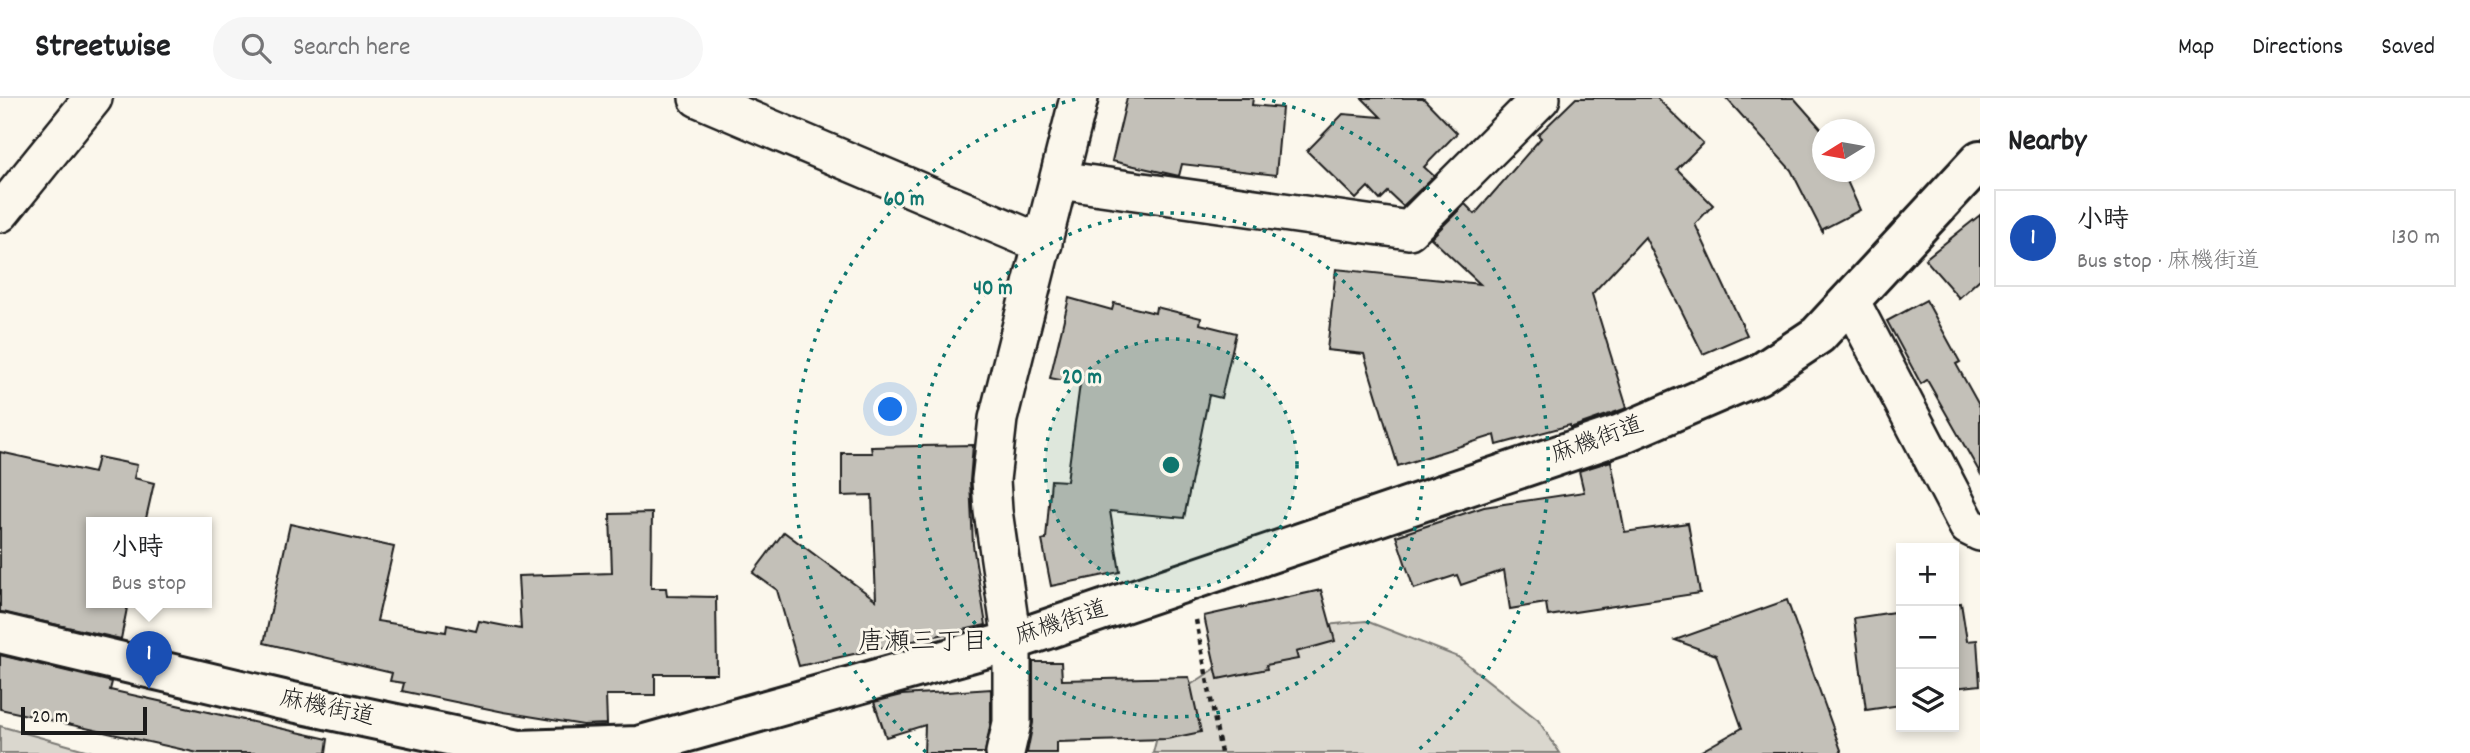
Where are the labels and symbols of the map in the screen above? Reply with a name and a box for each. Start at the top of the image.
north arrow [1812,119,1875,182]
text: 60 m [884,186,924,216]
text: 40 m [973,275,1013,305]
text: 20 m [1062,364,1102,394]
your location [873,392,907,426]
street label: 麻機街道 [1547,409,1649,473]
centre of rings [1159,453,1183,477]
street label: 麻機街道 [1011,593,1113,655]
district label: 唐瀬三丁目 [858,625,988,662]
pin: 1 [126,631,172,689]
street label: 麻機街道 [277,682,377,736]
scale bar [21,704,147,736]

